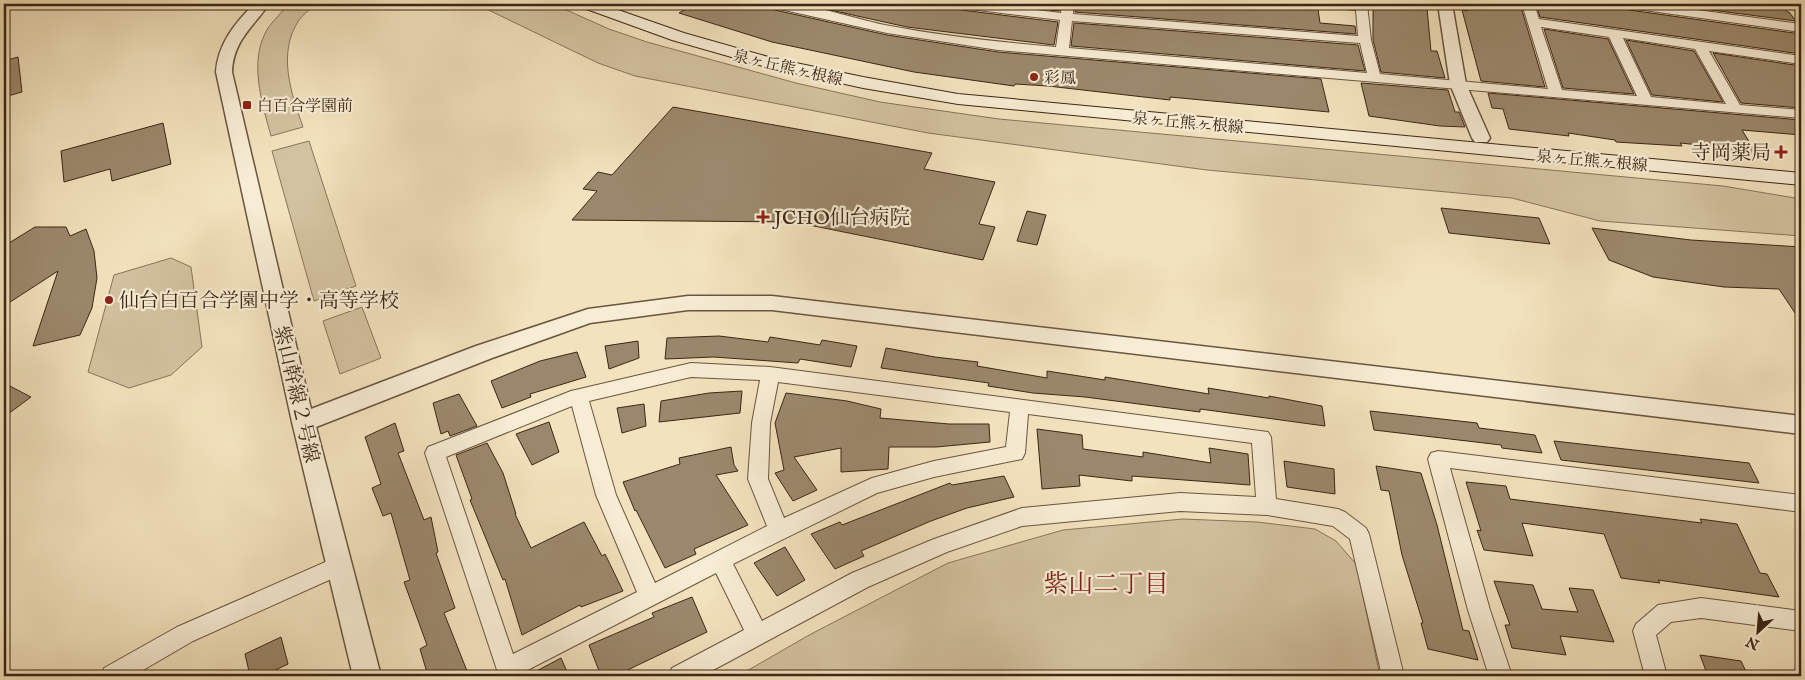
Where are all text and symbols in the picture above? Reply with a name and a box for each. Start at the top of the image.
street label: 泉ヶ丘熊ヶ根線 [731,47,844,91]
place label: 彩鳳 [1044,69,1076,89]
marker: 彩鳳 [1028,71,1040,83]
place label: 白百合学園前 [257,97,353,117]
marker: 白百合学園前 [241,99,253,111]
street label: 泉ヶ丘熊ヶ根線 [1131,109,1244,139]
place label: 寺岡薬局 [1691,141,1771,166]
marker: 寺岡薬局 [1775,146,1787,158]
street label: 泉ヶ丘熊ヶ根線 [1535,147,1648,177]
place label: JCHO仙台病院 [772,206,910,231]
marker: JCHO仙台病院 [756,210,770,224]
place label: 仙台白百合学園中学・高等学校 [119,289,399,314]
marker: 仙台白百合学園中学・高等学校 [103,294,115,306]
street label: 紫山幹線２号線 [268,323,323,465]
district label: 紫山二丁目 [1043,569,1169,601]
north arrow [1732,608,1782,658]
text: N [1743,632,1763,654]

